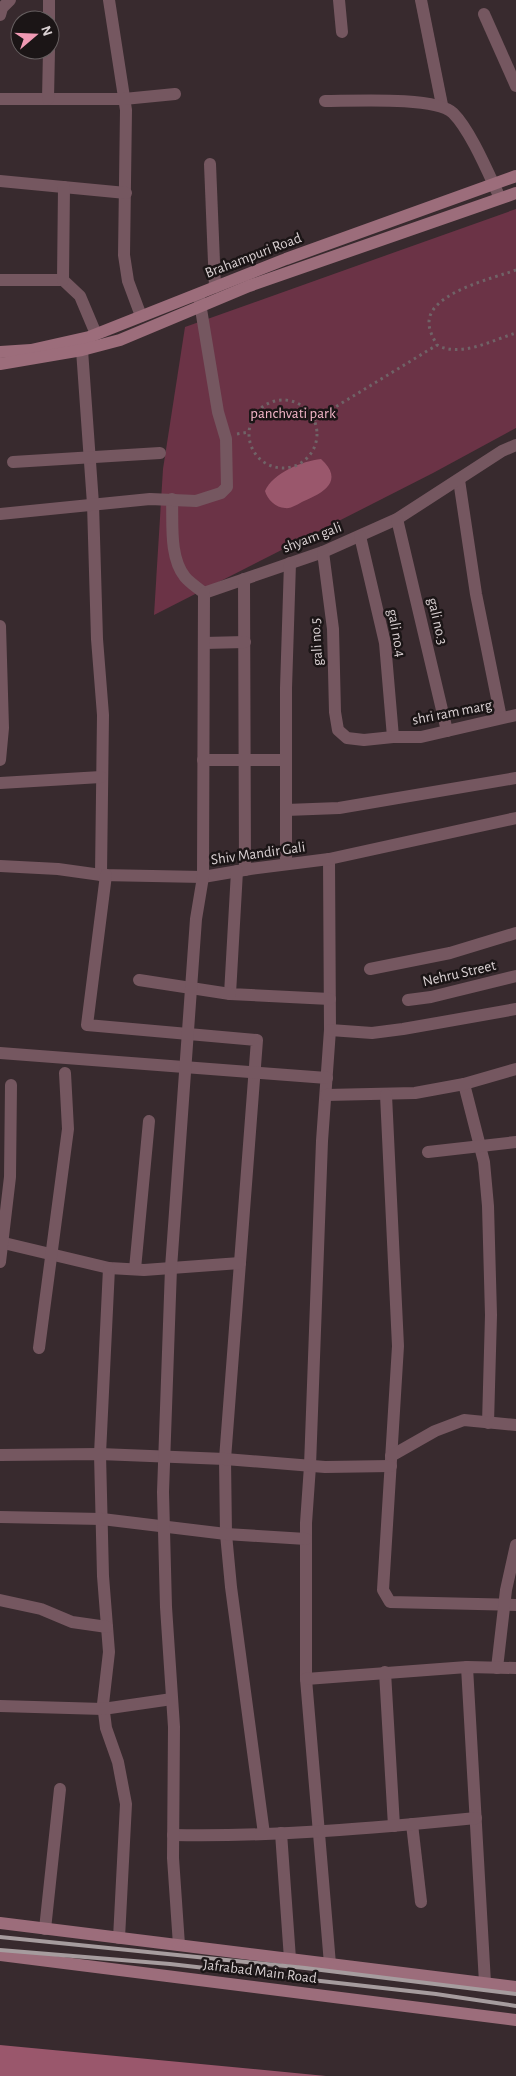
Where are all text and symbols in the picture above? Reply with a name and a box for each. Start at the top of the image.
north arrow [10,10,60,60]
text: N [38,24,55,38]
street label: Brahampuri Road [203,230,304,281]
park label: panchvati park [250,406,336,421]
street label: shyam gali [281,519,344,556]
street label: gali no.3 [425,596,450,646]
street label: gali no.4 [385,608,408,658]
street label: gali no.5 [308,618,325,666]
street label: shri ram marg [411,697,494,728]
street label: Shiv Mandir Gali [210,839,306,868]
street label: Nehru Street [421,958,497,989]
street label: Jafrabad Main Road [202,1957,318,1986]

